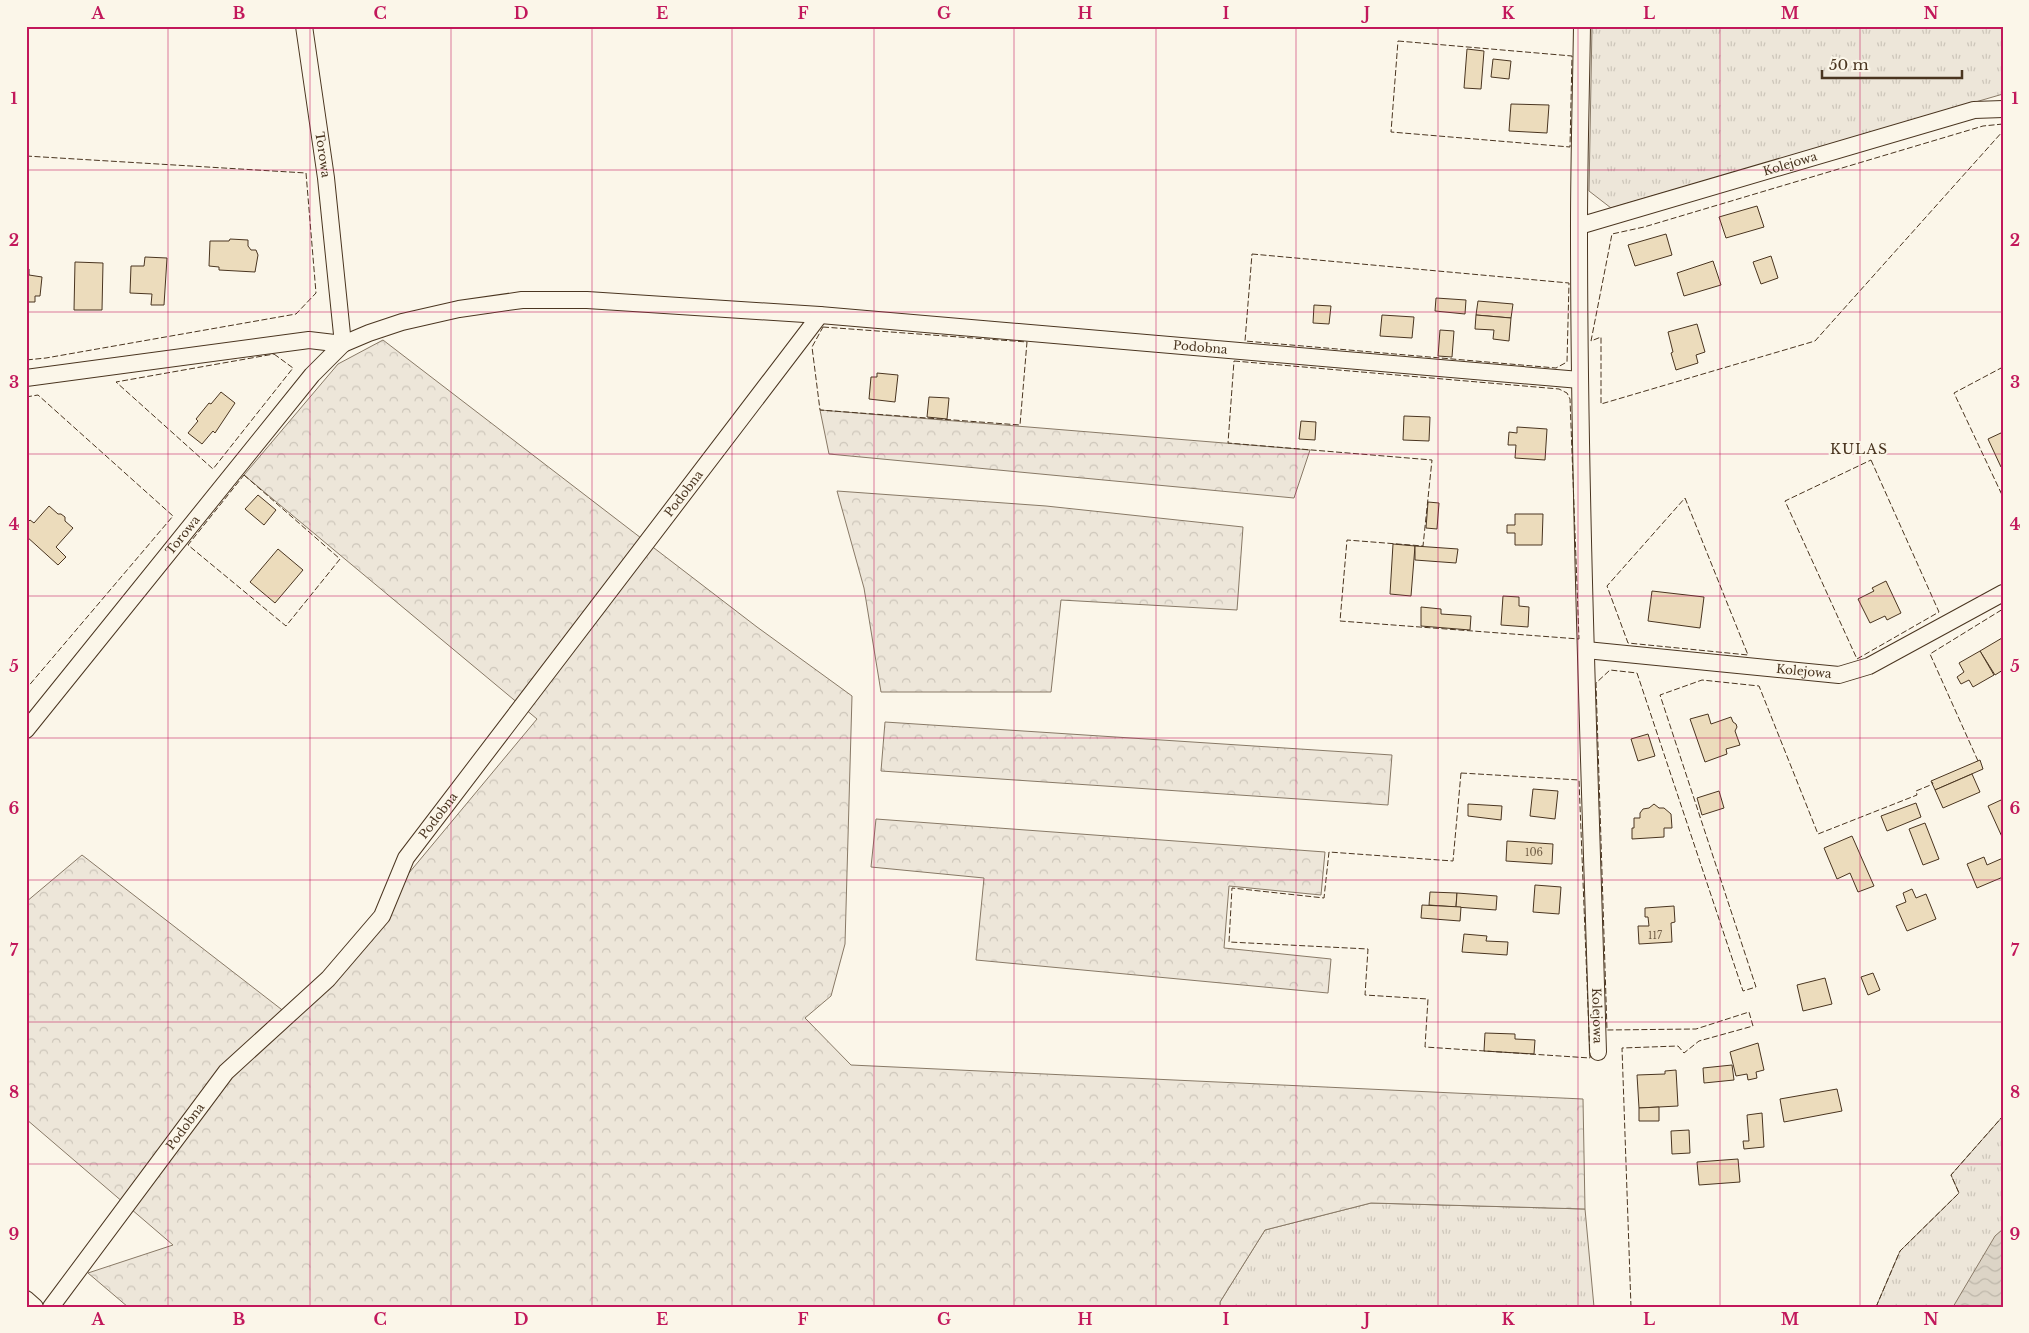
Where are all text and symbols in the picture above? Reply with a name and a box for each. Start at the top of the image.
text: A [91,3,106,23]
text: B [233,3,246,23]
text: C [373,3,387,23]
text: D [514,3,528,23]
text: E [656,3,668,23]
text: F [797,3,809,23]
text: G [937,3,951,23]
text: H [1077,3,1093,23]
text: I [1223,3,1230,23]
text: J [1361,3,1370,23]
text: K [1501,3,1515,23]
text: L [1643,3,1655,23]
text: M [1781,3,1799,23]
text: N [1923,3,1939,23]
scale bar [1822,48,1962,80]
text: 50 m [1829,55,1869,74]
text: 1 [11,88,18,108]
text: 1 [2012,88,2019,108]
street label: Torowa [312,131,334,179]
street label: Kolejowa [1761,148,1819,179]
text: 2 [9,230,19,250]
text: 2 [2010,230,2020,250]
street label: Podobna [1173,337,1228,357]
text: 3 [9,372,19,392]
text: 3 [2010,372,2020,392]
district label: KULAS [1830,440,1888,458]
street label: Podobna [661,467,706,520]
street label: Torowa [162,512,203,558]
text: 4 [9,514,19,534]
text: 4 [2010,514,2020,534]
text: 5 [9,656,19,676]
text: 5 [2010,656,2020,676]
street label: Kolejowa [1776,661,1833,681]
street label: Podobna [415,789,461,842]
text: 6 [9,798,20,818]
text: 6 [2010,798,2021,818]
house number: 106 [1525,846,1543,859]
house number: 117 [1648,929,1663,942]
text: 7 [10,940,19,960]
text: 7 [2011,940,2020,960]
street label: Kolejowa [1589,988,1606,1044]
text: 8 [9,1082,19,1102]
text: 8 [2010,1082,2020,1102]
street label: Podobna [163,1100,207,1153]
text: 9 [9,1224,20,1244]
text: 9 [2010,1224,2021,1244]
text: A [91,1309,106,1329]
text: B [233,1309,246,1329]
text: C [373,1309,387,1329]
text: D [514,1309,528,1329]
text: E [656,1309,668,1329]
text: F [797,1309,809,1329]
text: G [937,1309,951,1329]
text: H [1077,1309,1093,1329]
text: I [1223,1309,1230,1329]
text: J [1361,1309,1370,1329]
text: K [1501,1309,1515,1329]
text: L [1643,1309,1655,1329]
text: M [1781,1309,1799,1329]
text: N [1923,1309,1939,1329]

